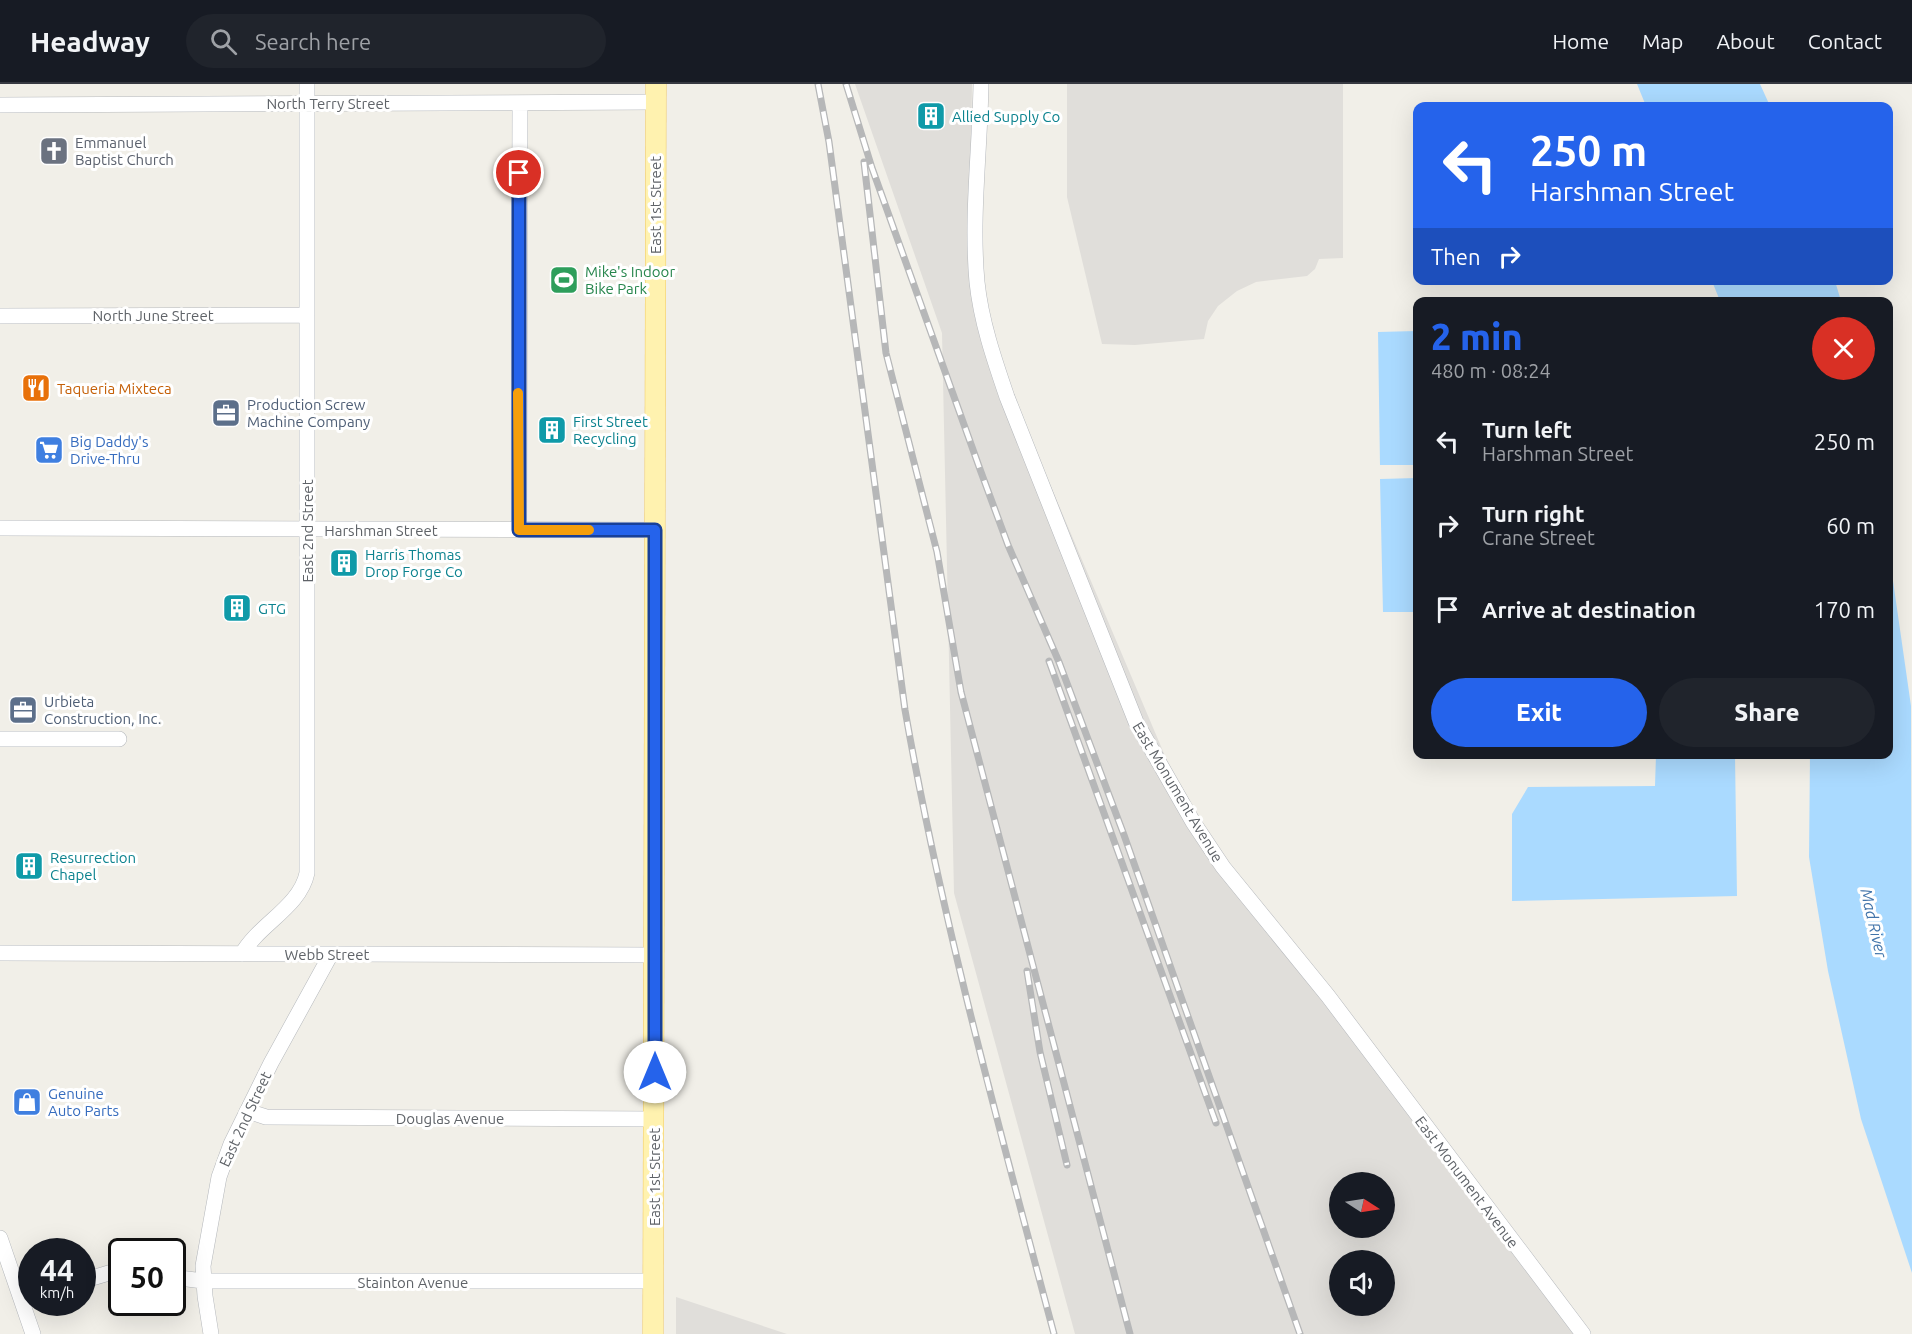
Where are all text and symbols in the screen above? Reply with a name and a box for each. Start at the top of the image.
search box [186,14,606,68]
icon: search [207,25,240,58]
text: Headway [30,26,150,57]
text: Search here [255,29,371,54]
text: Home [1552,29,1609,53]
text: Map [1642,29,1683,53]
text: About [1716,29,1775,53]
text: Contact [1808,29,1882,53]
street label: North Terry Street [266,95,390,112]
building icon: Allied Supply Co [915,100,947,132]
place label: Allied Supply Co [952,108,1060,125]
icon: left [1431,126,1509,204]
text: 250 m [1530,127,1647,174]
place label: Emmanuel Baptist Church [75,134,174,168]
church icon: Emmanuel Baptist Church [38,135,70,167]
pin [493,147,544,198]
icon: arrive [502,156,535,189]
street label: East 1st Street [647,156,664,254]
text: Harshman Street [1530,176,1734,206]
icon: right [1493,240,1526,273]
text: Then [1431,244,1481,269]
place label: Mike's Indoor Bike Park [585,263,675,297]
sports icon: Mike's Indoor Bike Park [548,264,580,296]
street label: North June Street [92,307,214,324]
text: 2 min [1431,316,1523,357]
button: close [1812,317,1875,380]
text: 480 m · 08:24 [1431,359,1551,382]
restaurant icon: Taqueria Mixteca [20,372,52,404]
place label: Taqueria Mixteca [57,380,172,397]
place label: Production Screw Machine Company [247,396,370,430]
office icon: Production Screw Machine Company [210,397,242,429]
place label: First Street Recycling [573,413,648,447]
building icon: First Street Recycling [536,414,568,446]
text: Turn left [1482,417,1572,442]
icon: left [1431,425,1464,458]
text: 250 m [1814,429,1875,454]
place label: Big Daddy's Drive-Thru [70,433,148,467]
supermarket icon: Big Daddy's Drive-Thru [33,434,65,466]
text: Harshman Street [1482,442,1633,465]
street label: East 2nd Street [299,479,316,583]
text: Turn right [1482,501,1584,526]
icon: right [1431,509,1464,542]
text: 60 m [1826,513,1875,538]
street label: Harshman Street [324,522,438,539]
text: Crane Street [1482,526,1595,549]
place label: Harris Thomas Drop Forge Co [365,546,463,580]
building icon: Harris Thomas Drop Forge Co [328,547,360,579]
building icon: GTG [221,592,253,624]
icon: arrive [1431,593,1464,626]
text: Arrive at destination [1482,597,1696,622]
text: 170 m [1814,597,1875,622]
place label: GTG [258,600,286,617]
button: Exit [1431,678,1647,747]
button: Share [1659,678,1875,747]
place label: Urbieta Construction, Inc. [44,693,161,727]
office icon: Urbieta Construction, Inc. [7,694,39,726]
street label: East Monument Avenue [1129,719,1227,865]
place label: Resurrection Chapel [50,849,136,883]
building icon: Resurrection Chapel [13,850,45,882]
water label: Mad River [1857,887,1891,960]
street label: Webb Street [285,946,370,963]
position arrow [623,1040,687,1104]
street label: East 2nd Street [216,1069,275,1169]
place label: Genuine Auto Parts [48,1085,119,1119]
shop icon: Genuine Auto Parts [11,1086,43,1118]
street label: Douglas Avenue [396,1110,504,1127]
street label: East Monument Avenue [1412,1113,1522,1251]
street label: East 1st Street [646,1128,663,1226]
north arrow [1329,1172,1395,1238]
map controls [1329,1172,1395,1316]
speed limit sign: 50 [108,1238,186,1316]
button: sound [1329,1250,1395,1316]
text: 44 [40,1253,74,1287]
street label: Stainton Avenue [358,1274,468,1291]
text: km/h [40,1284,74,1301]

